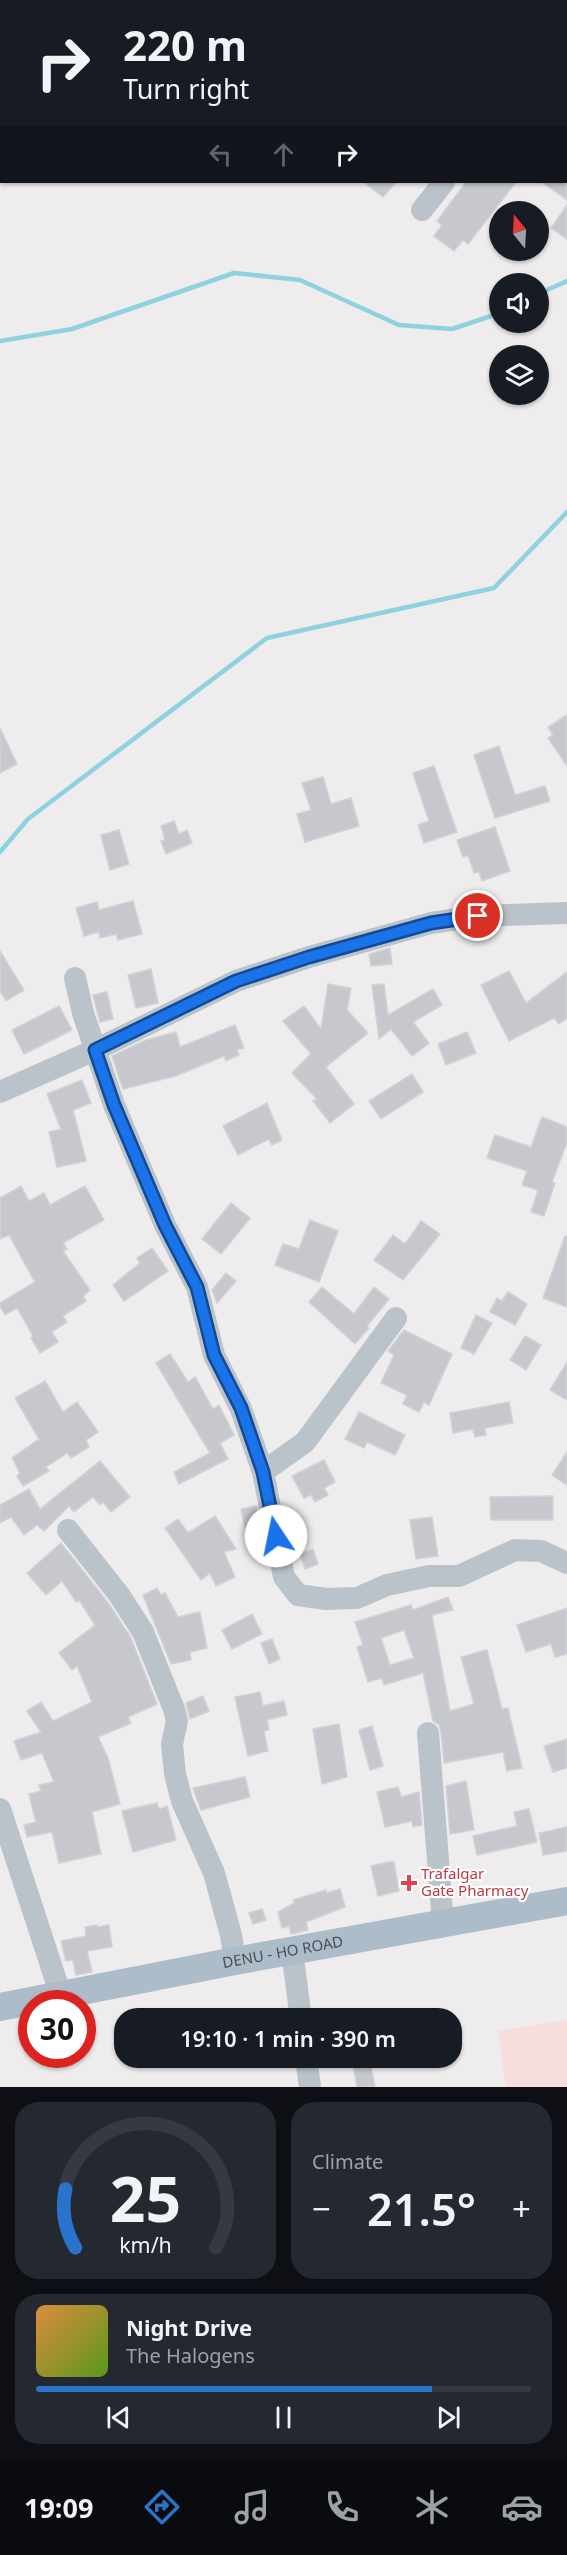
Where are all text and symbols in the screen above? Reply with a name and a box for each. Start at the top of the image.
text: 220 m [123,16,247,73]
icon: right [24,24,102,102]
text: Turn right [123,70,249,107]
icon: left [204,138,237,171]
icon: ahead [267,138,300,171]
icon: right [330,138,363,171]
north arrow [489,201,549,261]
map controls [489,201,549,405]
button: sound [489,273,549,333]
button: layers [489,345,549,405]
pin [452,890,503,941]
icon: arrive [461,899,494,932]
position arrow [244,1504,308,1568]
place label: Trafalgar Gate Pharmacy [421,1863,529,1900]
marker: Trafalgar Gate Pharmacy [402,1876,416,1890]
street label: DENU - HO ROAD [220,1931,345,1972]
speed limit sign: 30 [18,1990,96,2068]
text: 19:10 · 1 min · 390 m [180,2023,396,2053]
text: Climate [312,2148,383,2175]
text: 25 [110,2155,181,2240]
text: 21.5° [367,2178,476,2239]
text: − [312,2186,331,2231]
text: + [512,2186,531,2231]
text: km/h [119,2230,172,2259]
text: Night Drive [126,2312,252,2342]
text: The Halogens [126,2342,255,2369]
icon: previous [102,2401,135,2434]
icon: pause [267,2401,300,2434]
icon: next [432,2401,465,2434]
icon: directions [141,2486,183,2528]
icon: music [231,2486,273,2528]
icon: phone [321,2486,363,2528]
icon: climate [411,2486,453,2528]
icon: car [501,2486,543,2528]
text: 19:09 [24,2489,93,2526]

